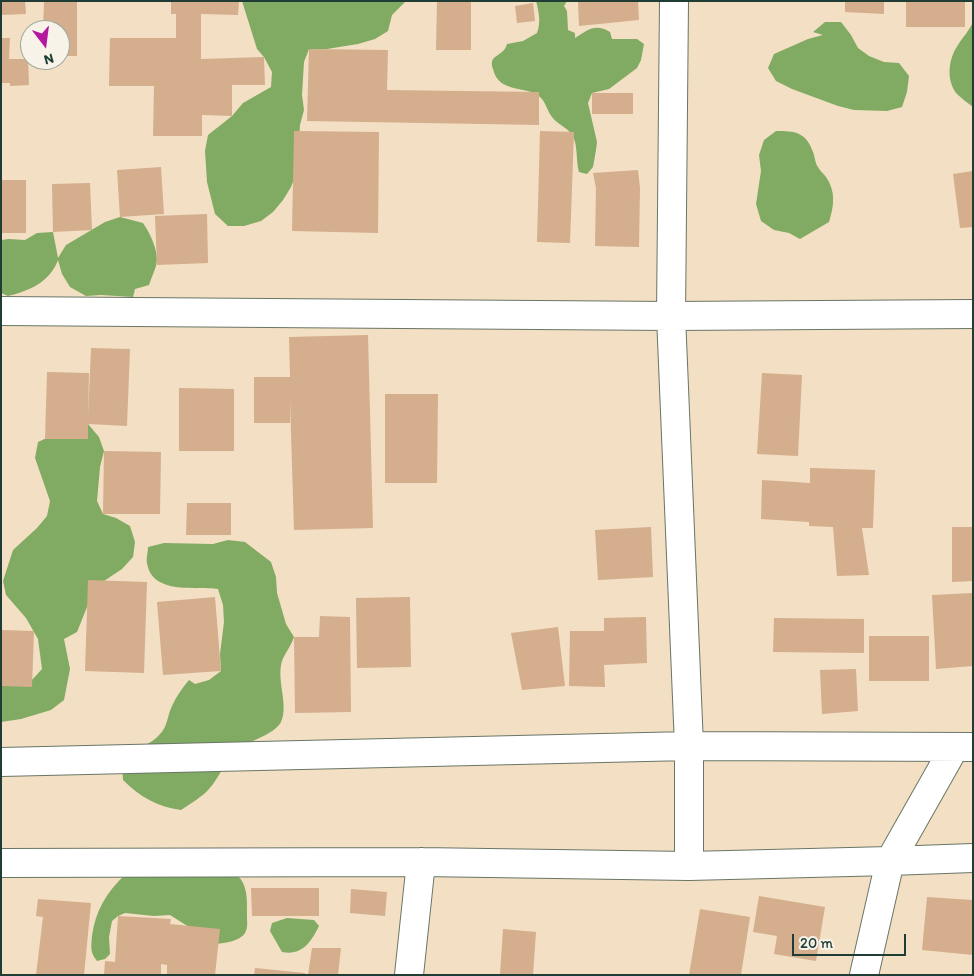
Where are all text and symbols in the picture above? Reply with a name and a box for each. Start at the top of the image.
north arrow [20,20,70,70]
text: N [42,50,56,68]
scale bar [794,924,908,956]
text: 20 m [800,934,833,952]

